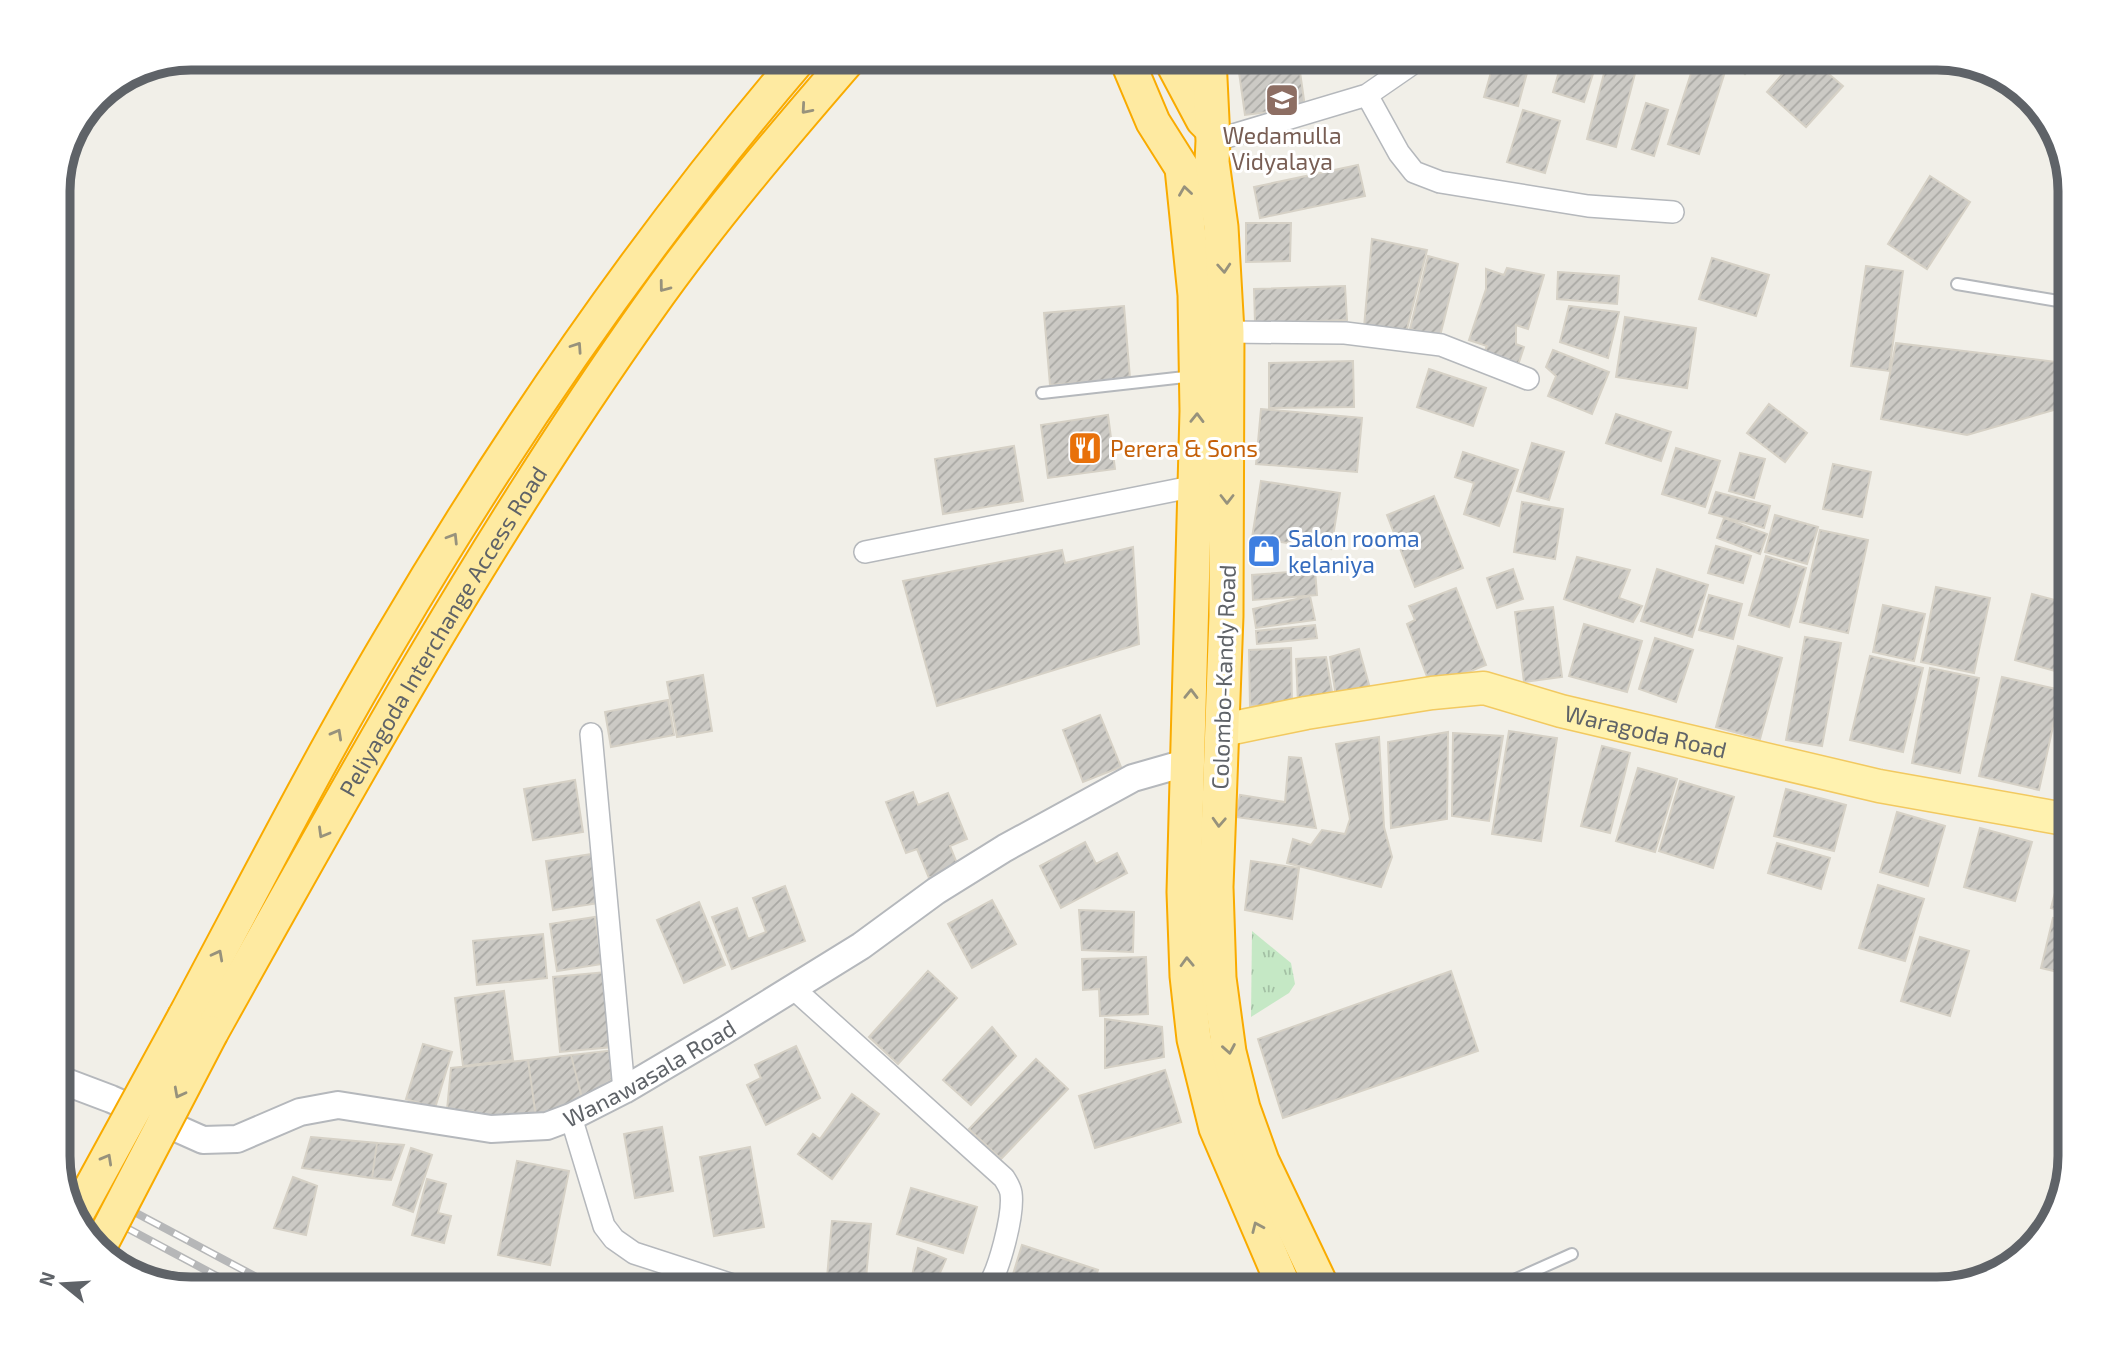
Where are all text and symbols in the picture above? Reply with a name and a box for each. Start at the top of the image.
school or university icon: Wedamulla Vidyalaya [1263,81,1301,119]
one-way arrow [802,101,814,114]
place label: Wedamulla Vidyalaya [1222,121,1342,175]
one-way arrow [1177,185,1192,197]
one-way arrow [1216,263,1231,274]
one-way arrow [660,279,672,292]
one-way arrow [569,342,582,355]
one-way arrow [1189,412,1205,422]
restaurant icon: Perera & Sons [1066,429,1104,467]
place label: Perera & Sons [1110,434,1258,462]
street label: Peliyagoda Interchange Access Road [333,461,552,801]
one-way arrow [1219,494,1235,504]
place label: Salon rooma kelaniya [1288,524,1420,578]
one-way arrow [444,532,457,545]
shop icon: Salon rooma kelaniya [1245,532,1283,570]
street label: Colombo-Kandy Road [1205,564,1241,790]
one-way arrow [1183,688,1199,699]
street label: Waragoda Road [1562,698,1730,764]
one-way arrow [329,728,343,741]
one-way arrow [1211,817,1226,828]
one-way arrow [318,825,331,838]
one-way arrow [209,950,223,963]
one-way arrow [1179,956,1194,967]
street label: Wanawasala Road [558,1013,741,1133]
one-way arrow [1221,1043,1236,1055]
one-way arrow [174,1086,187,1098]
one-way arrow [99,1154,112,1166]
one-way arrow [1251,1222,1265,1234]
north arrow [28,1249,98,1319]
text: N [33,1269,59,1289]

